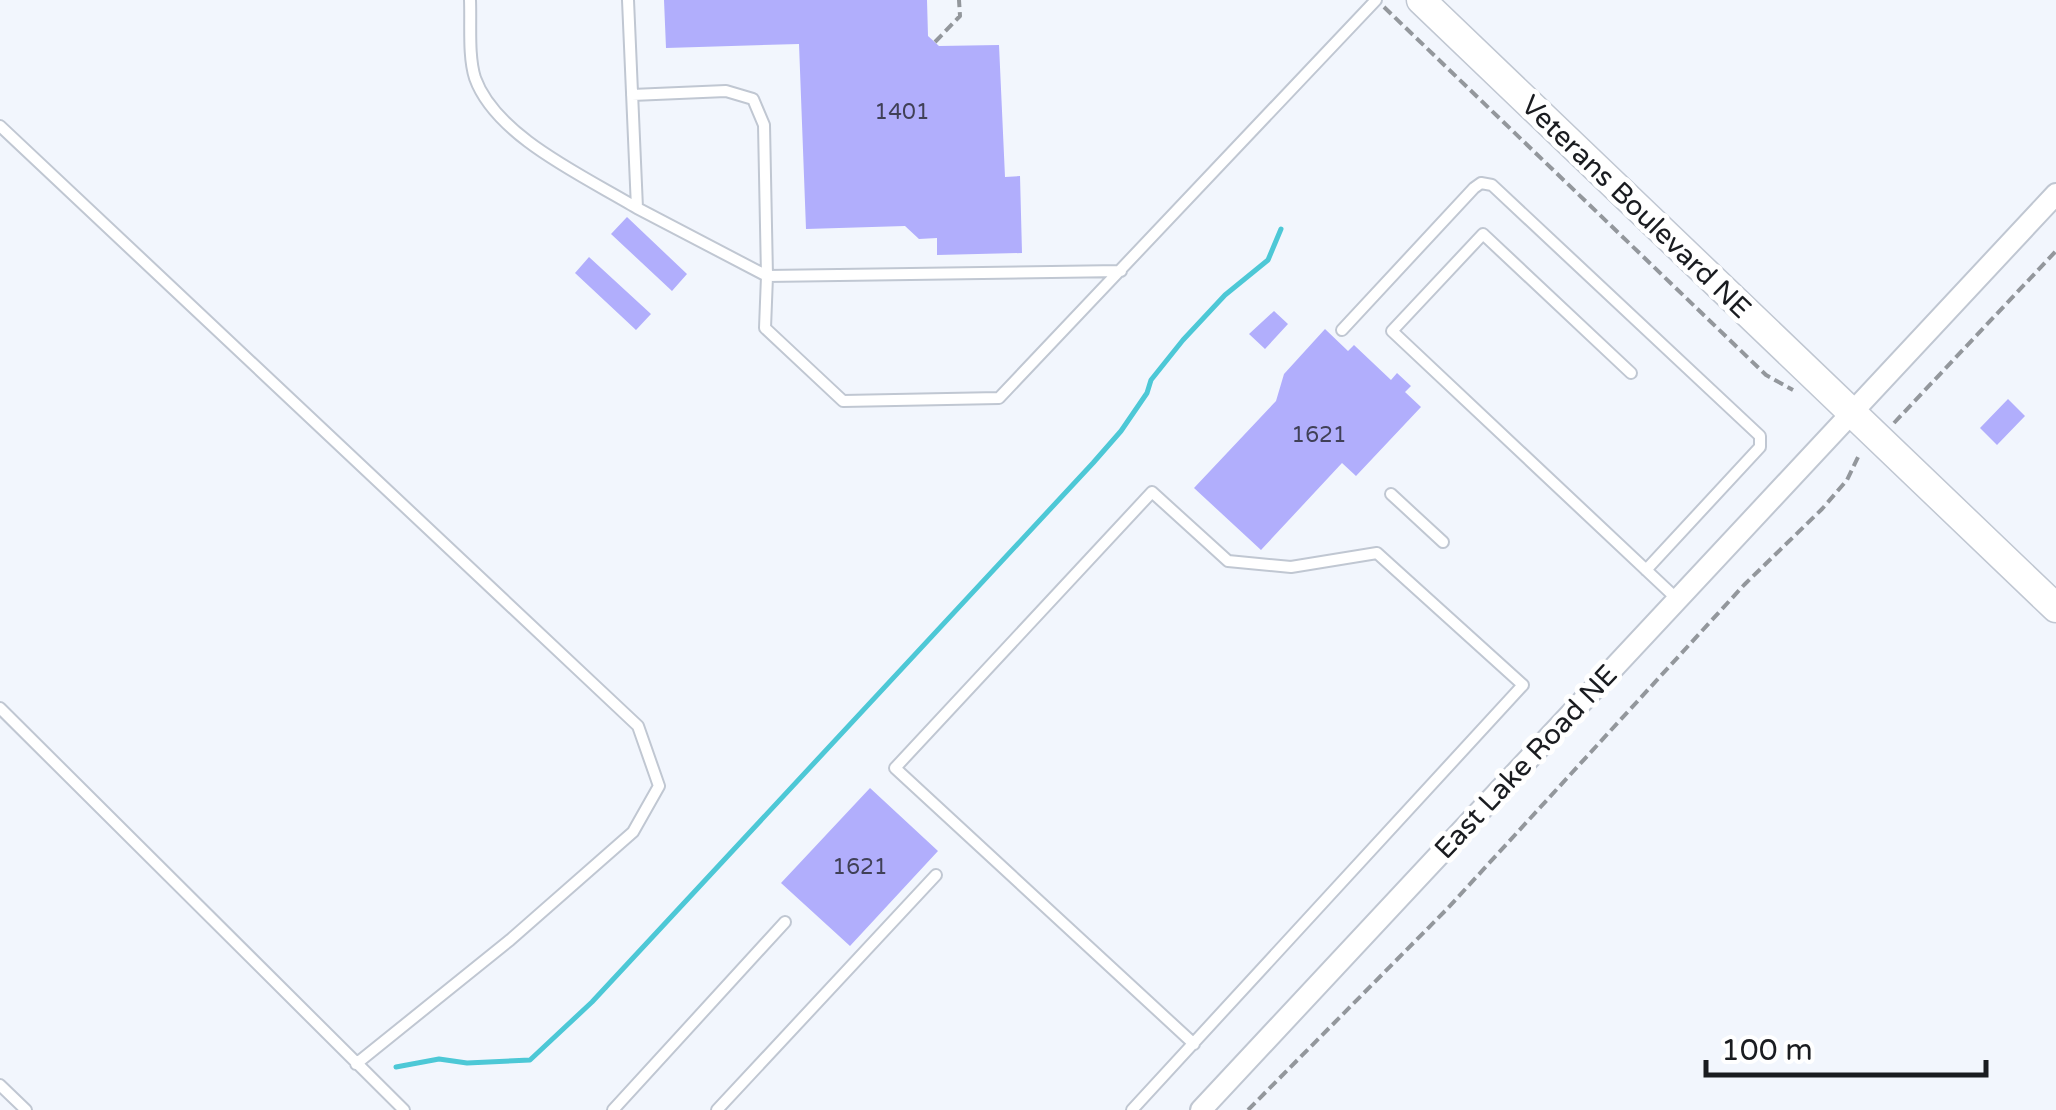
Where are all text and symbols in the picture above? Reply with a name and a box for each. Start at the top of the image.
street label: Veterans Boulevard NE [1514,88,1758,326]
house number: 1401 [874,99,930,125]
house number: 1621 [1291,422,1347,448]
street label: East Lake Road NE [1427,658,1625,866]
house number: 1621 [832,854,888,880]
scale bar [1706,1015,1986,1077]
text: 100 m [1721,1032,1813,1069]

